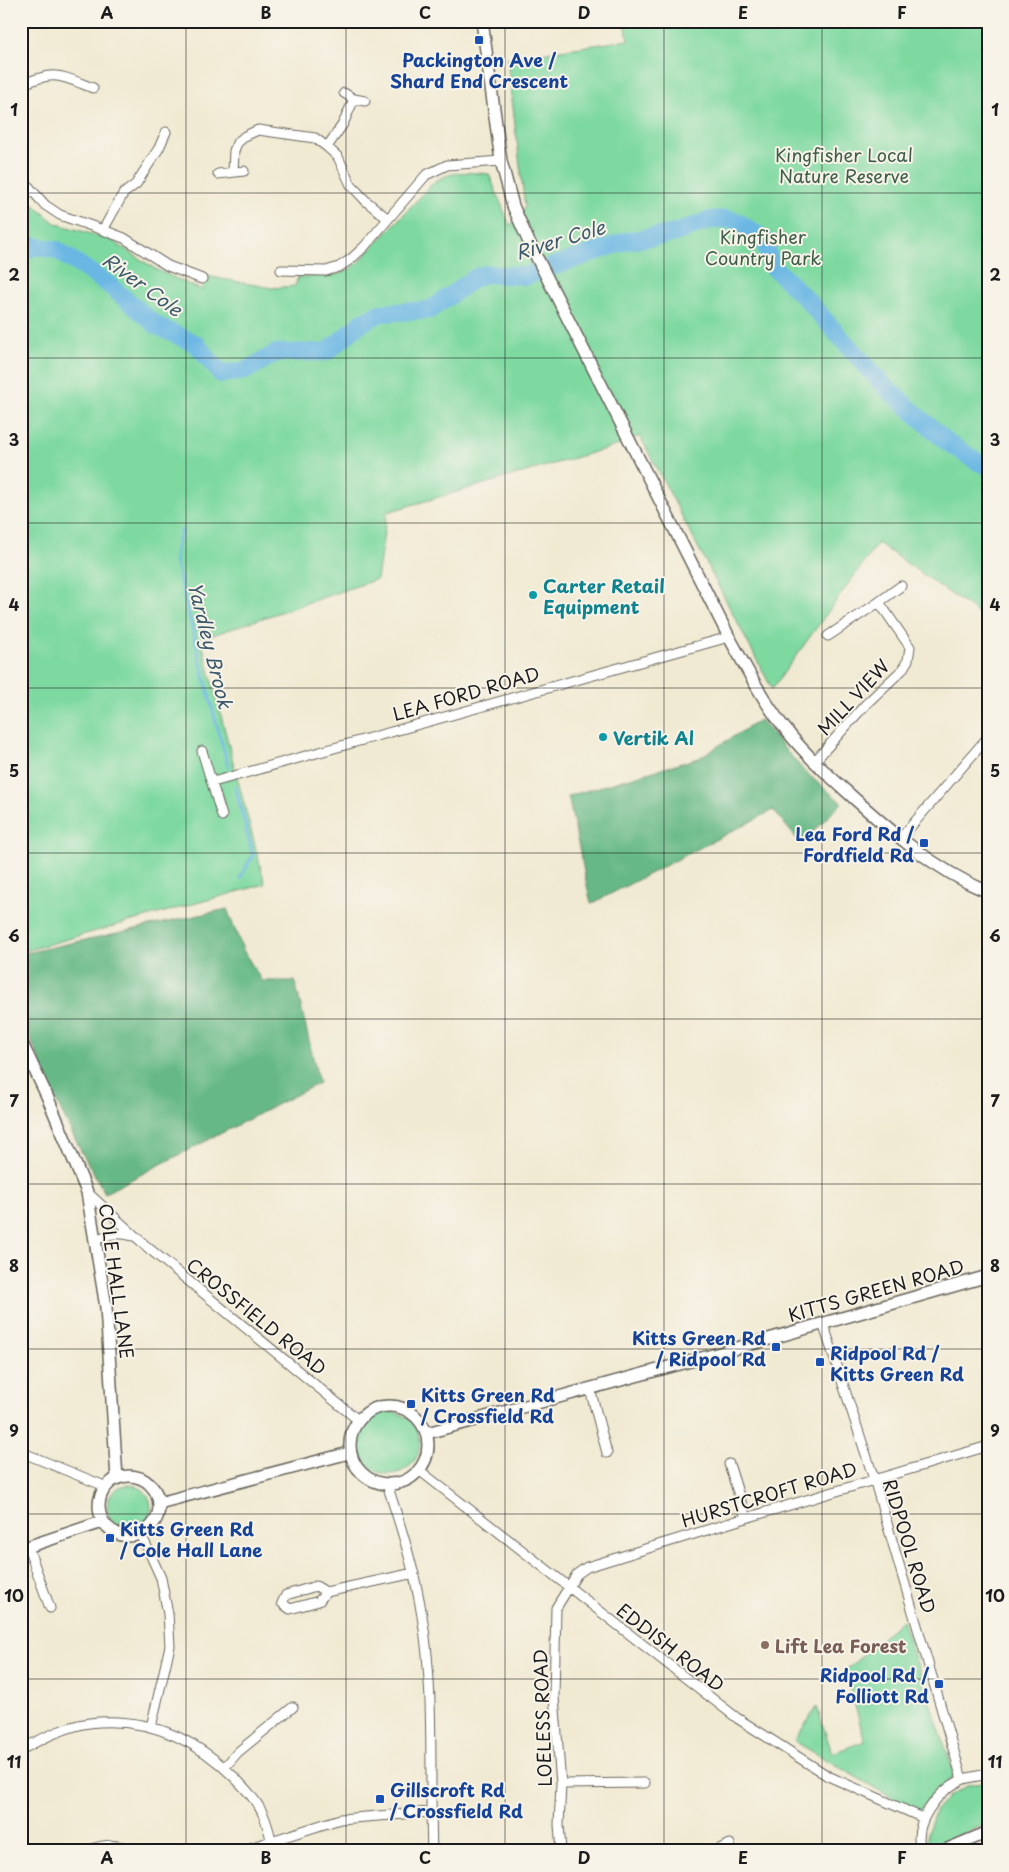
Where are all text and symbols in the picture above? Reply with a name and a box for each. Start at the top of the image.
text: A [101,0,114,24]
text: B [261,0,272,24]
text: C [419,0,431,24]
text: D [578,0,590,24]
text: E [738,0,748,24]
text: F [897,0,907,24]
marker: Packington Ave / Shard End Crescent [473,34,485,46]
place label: Packington Ave / Shard End Crescent [390,46,568,94]
text: 1 [10,97,18,121]
text: 1 [991,97,999,121]
park label: Kingfisher Local Nature Reserve [775,141,913,189]
water label: River Cole [512,212,609,266]
park label: Kingfisher Country Park [705,223,821,271]
water label: River Cole [97,245,189,323]
text: 2 [8,262,20,286]
text: 2 [989,262,1001,286]
text: 3 [9,427,19,451]
text: 3 [990,427,1000,451]
place label: Carter Retail Equipment [543,572,665,620]
water label: Yardley Brook [182,579,241,712]
marker: Carter Retail Equipment [527,589,539,601]
text: 4 [9,592,20,616]
text: 4 [990,592,1001,616]
street label: MILL VIEW [811,653,896,741]
street label: LEA FORD ROAD [389,659,543,727]
place label: Vertik Al [613,724,694,751]
marker: Vertik Al [597,731,609,743]
text: 5 [9,758,19,782]
text: 5 [990,758,1000,782]
place label: Lea Ford Rd / Fordfield Rd [795,820,915,868]
marker: Lea Ford Rd / Fordfield Rd [918,837,930,849]
text: 6 [8,923,20,947]
text: 6 [989,923,1001,947]
text: 7 [9,1088,19,1112]
text: 7 [990,1088,1000,1112]
street label: COLE HALL LANE [93,1202,141,1361]
street label: CROSSFIELD ROAD [181,1251,333,1381]
street label: KITTS GREEN ROAD [785,1252,967,1328]
text: 8 [9,1253,19,1277]
text: 8 [990,1253,1000,1277]
place label: Kitts Green Rd / Ridpool Rd [632,1324,766,1372]
place label: Ridpool Rd / Kitts Green Rd [830,1339,964,1387]
marker: Kitts Green Rd / Ridpool Rd [770,1341,782,1353]
marker: Ridpool Rd / Kitts Green Rd [814,1356,826,1368]
place label: Kitts Green Rd / Crossfield Rd [420,1381,555,1429]
marker: Kitts Green Rd / Crossfield Rd [405,1398,417,1410]
text: 9 [9,1418,19,1442]
text: 9 [990,1418,1000,1442]
street label: HURSTCROFT ROAD [678,1454,860,1534]
street label: RIDPOOL ROAD [877,1475,943,1617]
place label: Kitts Green Rd / Cole Hall Lane [119,1515,263,1563]
marker: Kitts Green Rd / Cole Hall Lane [104,1532,116,1544]
text: 10 [4,1583,24,1607]
text: 10 [985,1583,1005,1607]
street label: EDDISH ROAD [611,1596,731,1698]
place label: Lift Lea Forest [775,1632,907,1659]
marker: Lift Lea Forest [759,1639,771,1651]
street label: LOELESS ROAD [526,1649,558,1787]
place label: Ridpool Rd / Folliott Rd [820,1661,930,1709]
marker: Ridpool Rd / Folliott Rd [933,1678,945,1690]
text: 11 [7,1749,21,1773]
text: 11 [988,1749,1002,1773]
place label: Gillscroft Rd / Crossfield Rd [389,1776,523,1824]
marker: Gillscroft Rd / Crossfield Rd [374,1793,386,1805]
text: A [101,1845,114,1869]
text: B [261,1845,272,1869]
text: C [419,1845,431,1869]
text: D [578,1845,590,1869]
text: E [738,1845,748,1869]
text: F [897,1845,907,1869]

